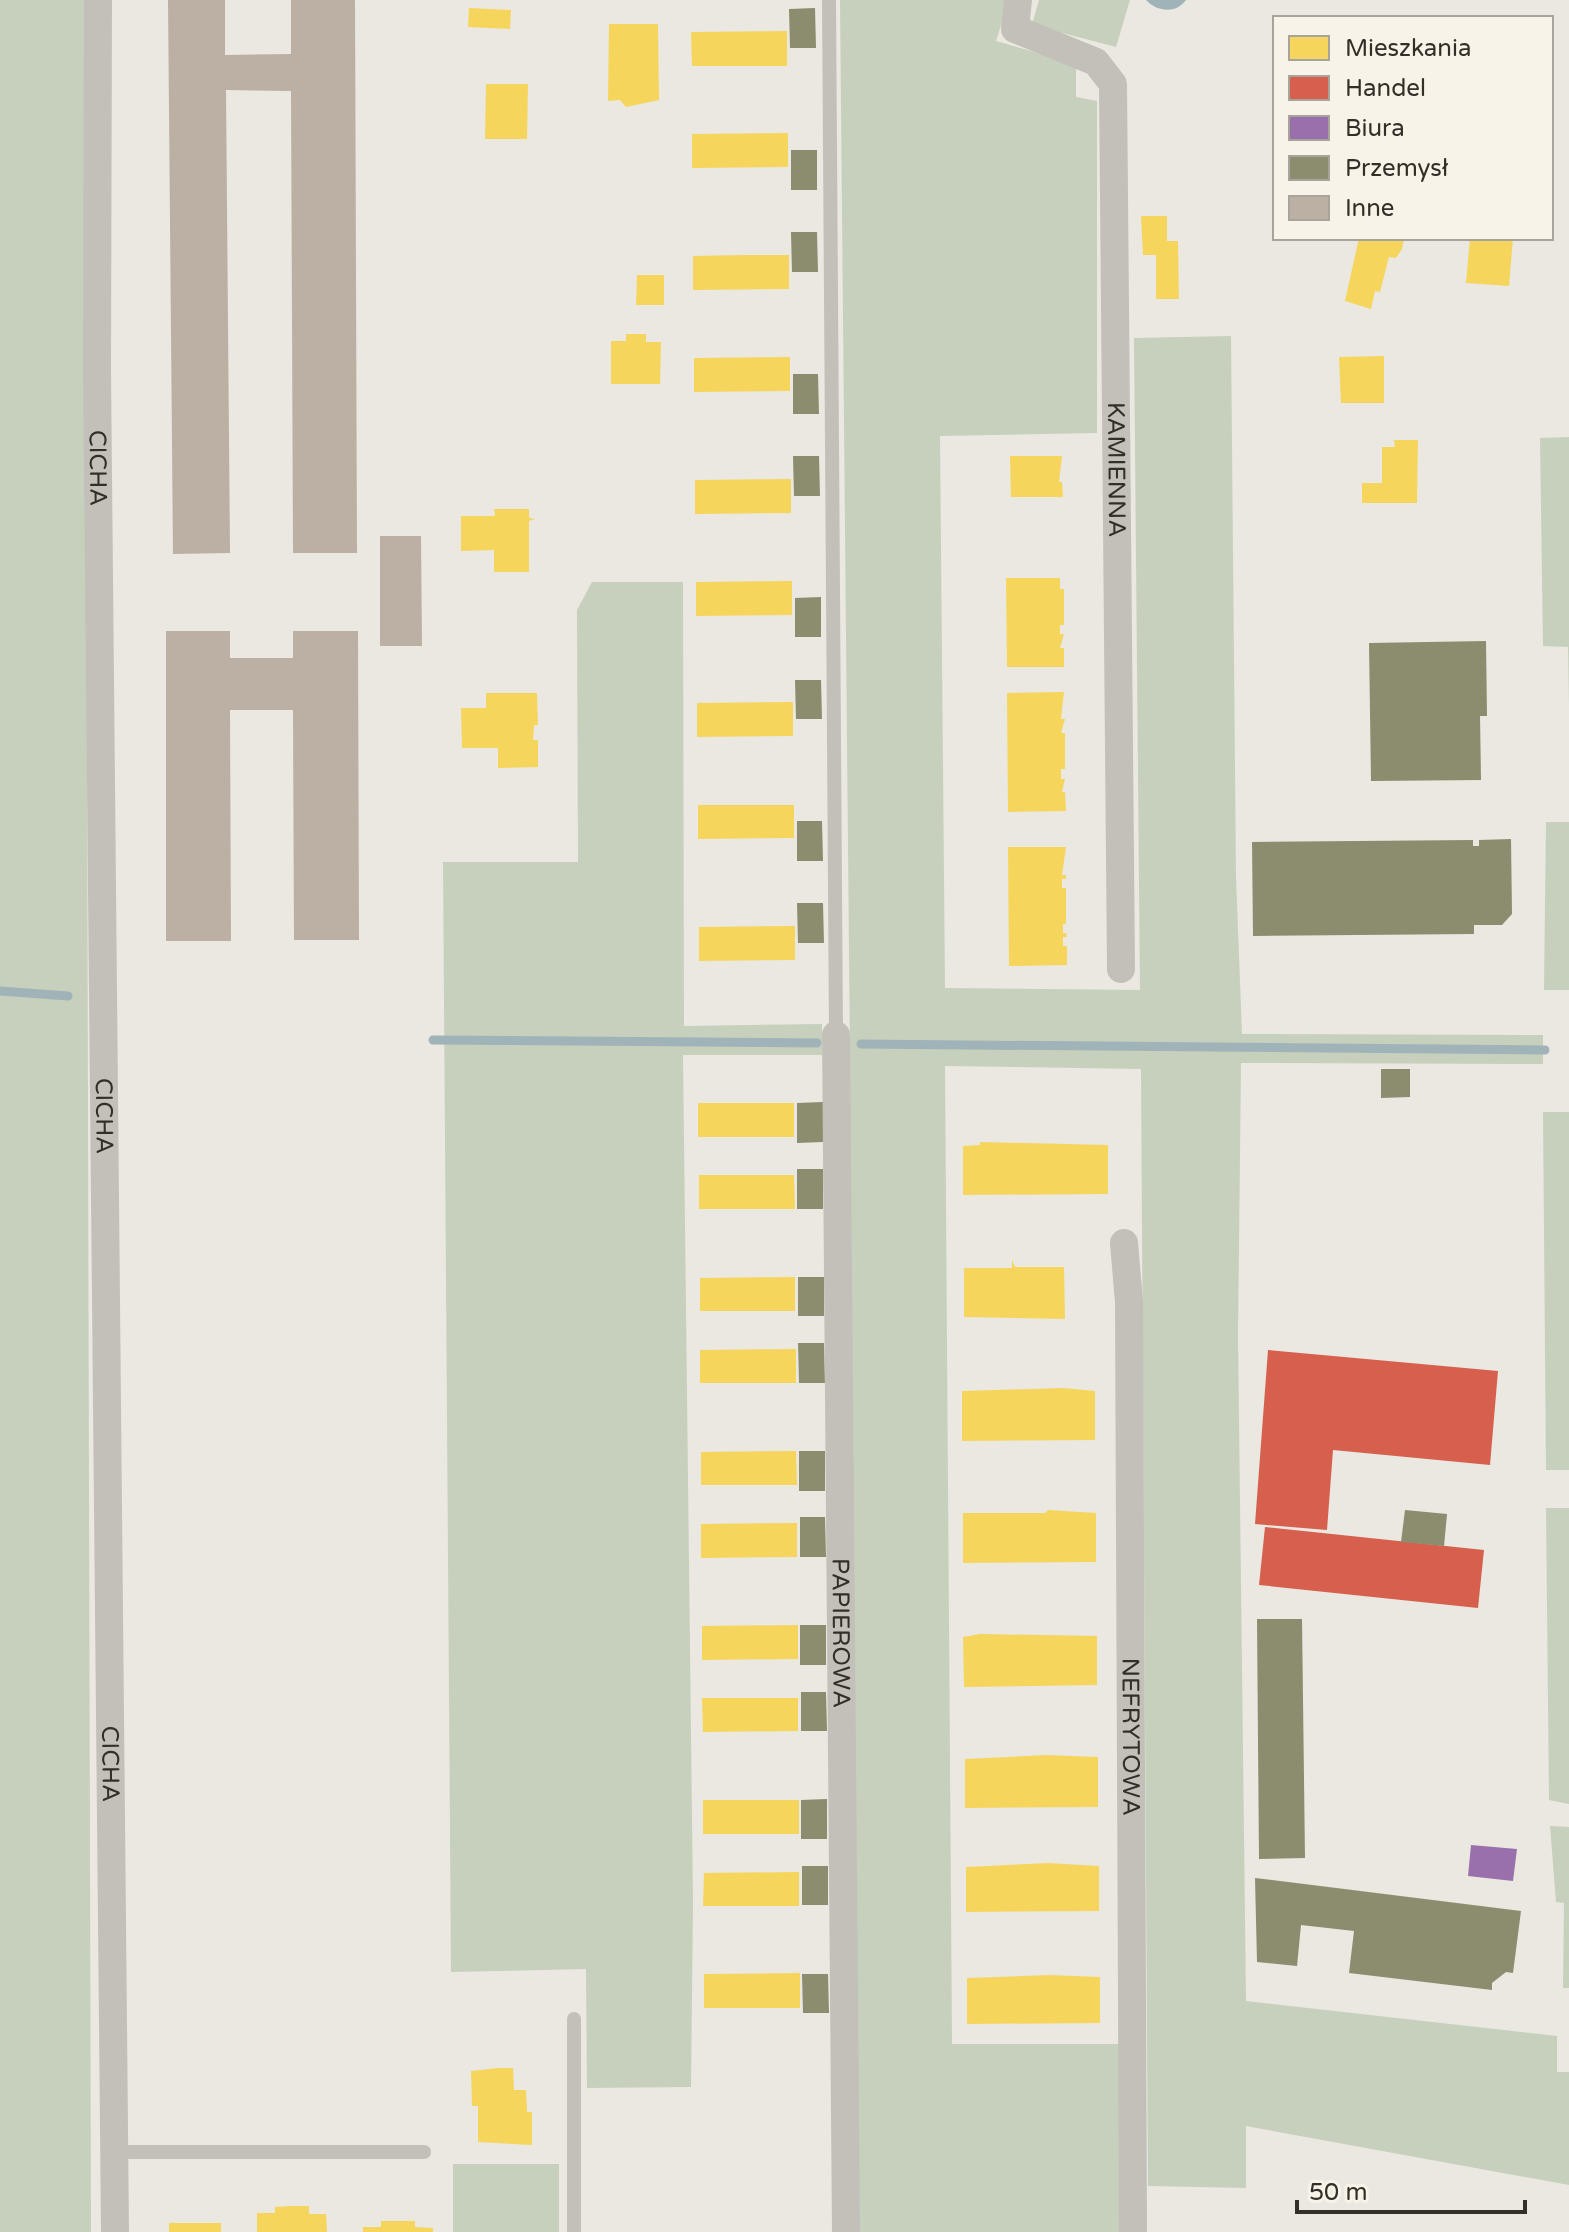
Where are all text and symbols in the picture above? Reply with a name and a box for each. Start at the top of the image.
legend [1273,16,1553,240]
text: Mieszkania [1345,34,1471,63]
text: Handel [1345,74,1426,103]
text: Biura [1345,114,1405,143]
text: Przemysł [1345,154,1449,183]
text: Inne [1345,194,1394,223]
street label: KAMIENNA [1101,402,1132,537]
street label: CICHA [83,430,113,506]
street label: CICHA [89,1078,119,1154]
street label: PAPIEROWA [826,1558,856,1708]
street label: NEFRYTOWA [1116,1658,1146,1816]
street label: CICHA [96,1726,125,1802]
scale bar [1297,2164,1525,2214]
text: 50 m [1309,2178,1367,2207]

